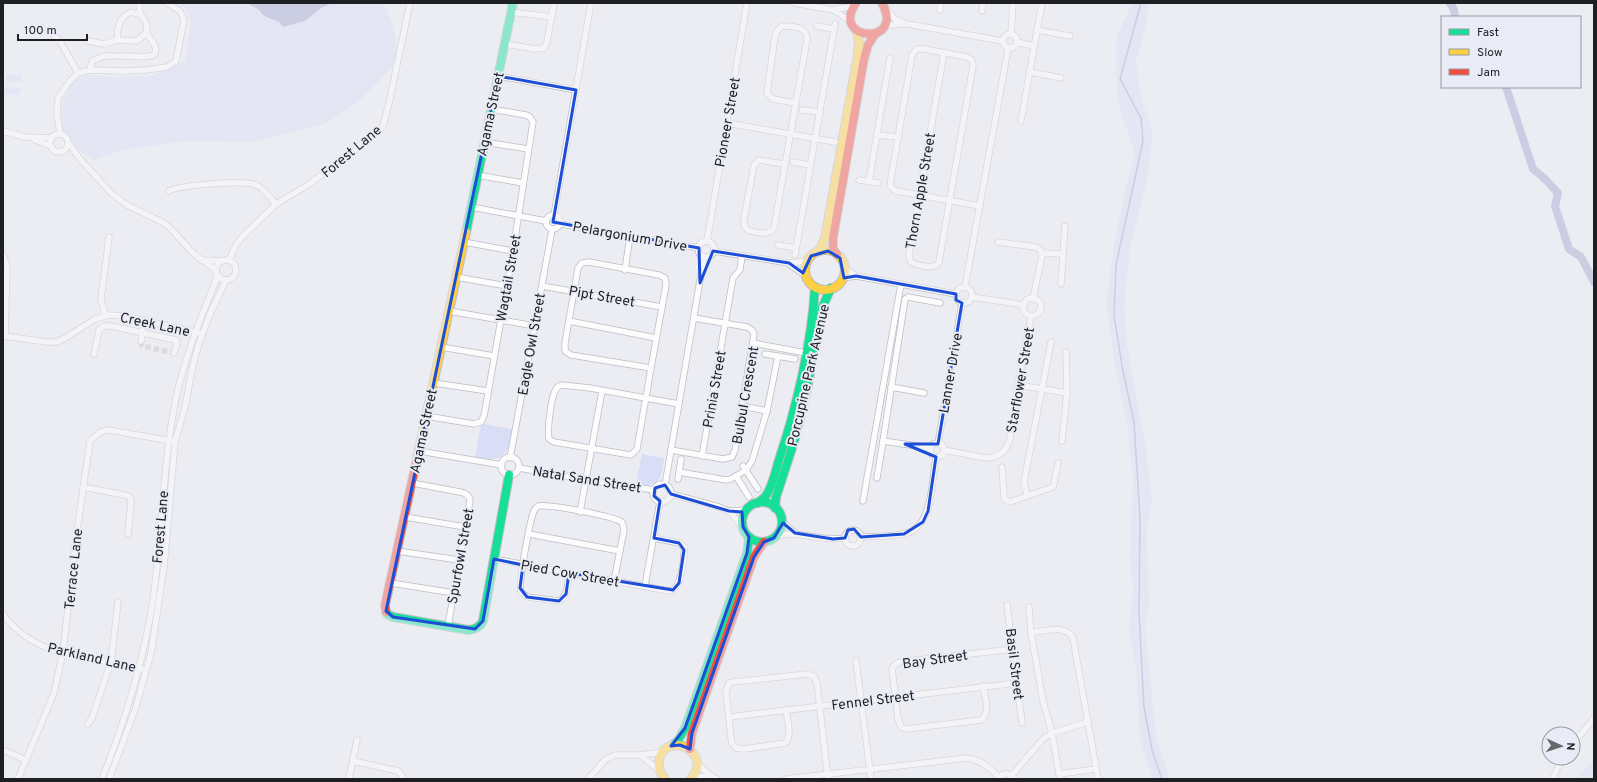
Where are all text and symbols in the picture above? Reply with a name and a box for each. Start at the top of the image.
scale bar [18,16,87,42]
legend [1441,16,1581,88]
text: 100 m [24,23,57,39]
text: Fast [1477,25,1499,41]
text: Slow [1477,45,1503,61]
text: Jam [1477,65,1500,81]
street label: Agama Street [474,70,509,158]
street label: Pioneer Street [712,76,745,169]
street label: Forest Lane [319,122,385,182]
street label: Thorn Apple Street [903,132,940,251]
street label: Pelargonium Drive [571,219,688,256]
street label: Wagtail Street [493,233,526,323]
street label: Pipt Street [567,283,636,312]
street label: Eagle Owl Street [515,292,550,397]
street label: Porcupine Park Avenue [785,303,834,448]
street label: Creek Lane [118,310,191,341]
street label: Starflower Street [1004,326,1039,435]
street label: Lanner Drive [936,332,967,415]
street label: Bulbul Crescent [729,345,763,446]
street label: Prinia Street [700,349,731,429]
street label: Agama Street [407,387,442,475]
street label: Natal Sand Street [531,463,642,497]
street label: Forest Lane [150,490,173,564]
street label: Spurfowl Street [445,507,478,606]
street label: Terrace Lane [62,528,87,611]
street label: Pied Cow Street [519,557,620,592]
street label: Basil Street [1001,627,1026,701]
street label: Parkland Lane [46,640,138,677]
street label: Bay Street [901,647,969,673]
street label: Fennel Street [831,688,916,715]
north arrow [1541,726,1581,766]
text: N [1563,742,1577,751]

